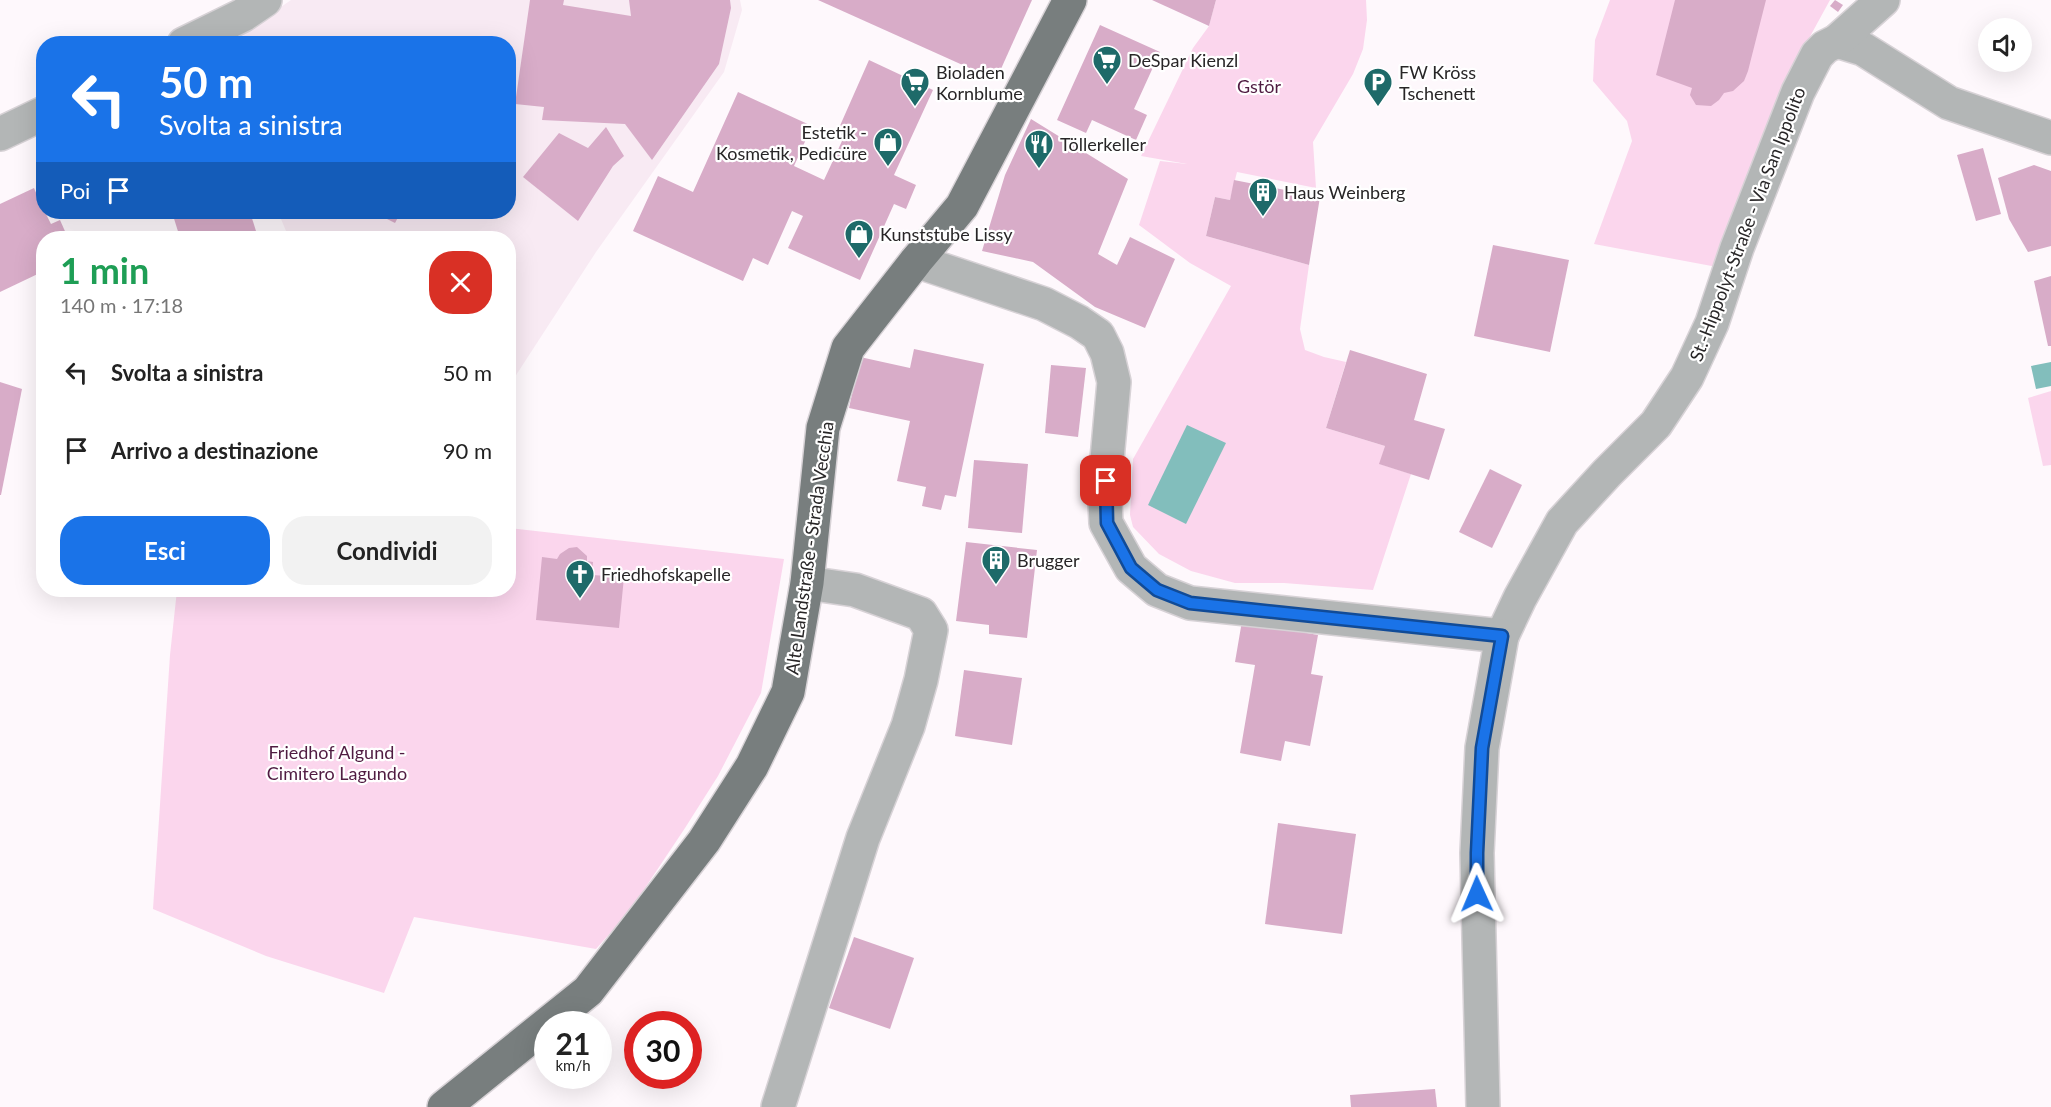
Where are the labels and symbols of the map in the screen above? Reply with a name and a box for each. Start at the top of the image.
supermarket icon: DeSpar Kienzl [1091,44,1123,86]
place label: DeSpar Kienzl [1128,49,1238,71]
place label: Bioladen Kornblume [936,61,1023,104]
place label: FW Kröss Tschenett [1399,61,1476,104]
supermarket icon: Bioladen Kornblume [899,66,931,108]
parking icon: FW Kröss Tschenett [1362,66,1394,108]
park label: Gstör [1237,75,1281,97]
street label: St.-Hippolyt-Straße - Via San Ippolito [1684,84,1810,364]
place label: Estetik - Kosmetik, Pedicüre [716,121,867,164]
shop icon: Estetik - Kosmetik, Pedicüre [872,126,904,168]
restaurant icon: Töllerkeller [1023,128,1055,170]
place label: Töllerkeller [1060,133,1146,155]
building icon: Haus Weinberg [1247,176,1279,218]
place label: Haus Weinberg [1284,181,1405,203]
shop icon: Kunststube Lissy [843,218,875,260]
place label: Kunststube Lissy [880,223,1013,245]
street label: Alte Landstraße - Strada Vecchia [780,420,838,676]
pin [1080,455,1131,506]
building icon: Brugger [980,544,1012,586]
place label: Brugger [1017,549,1080,571]
church icon: Friedhofskapelle [564,558,596,600]
place label: Friedhofskapelle [601,563,731,585]
park label: Friedhof Algund - Cimitero Lagundo [267,741,407,784]
position arrow [1445,862,1509,926]
speed limit sign: 30 [624,1011,702,1089]

